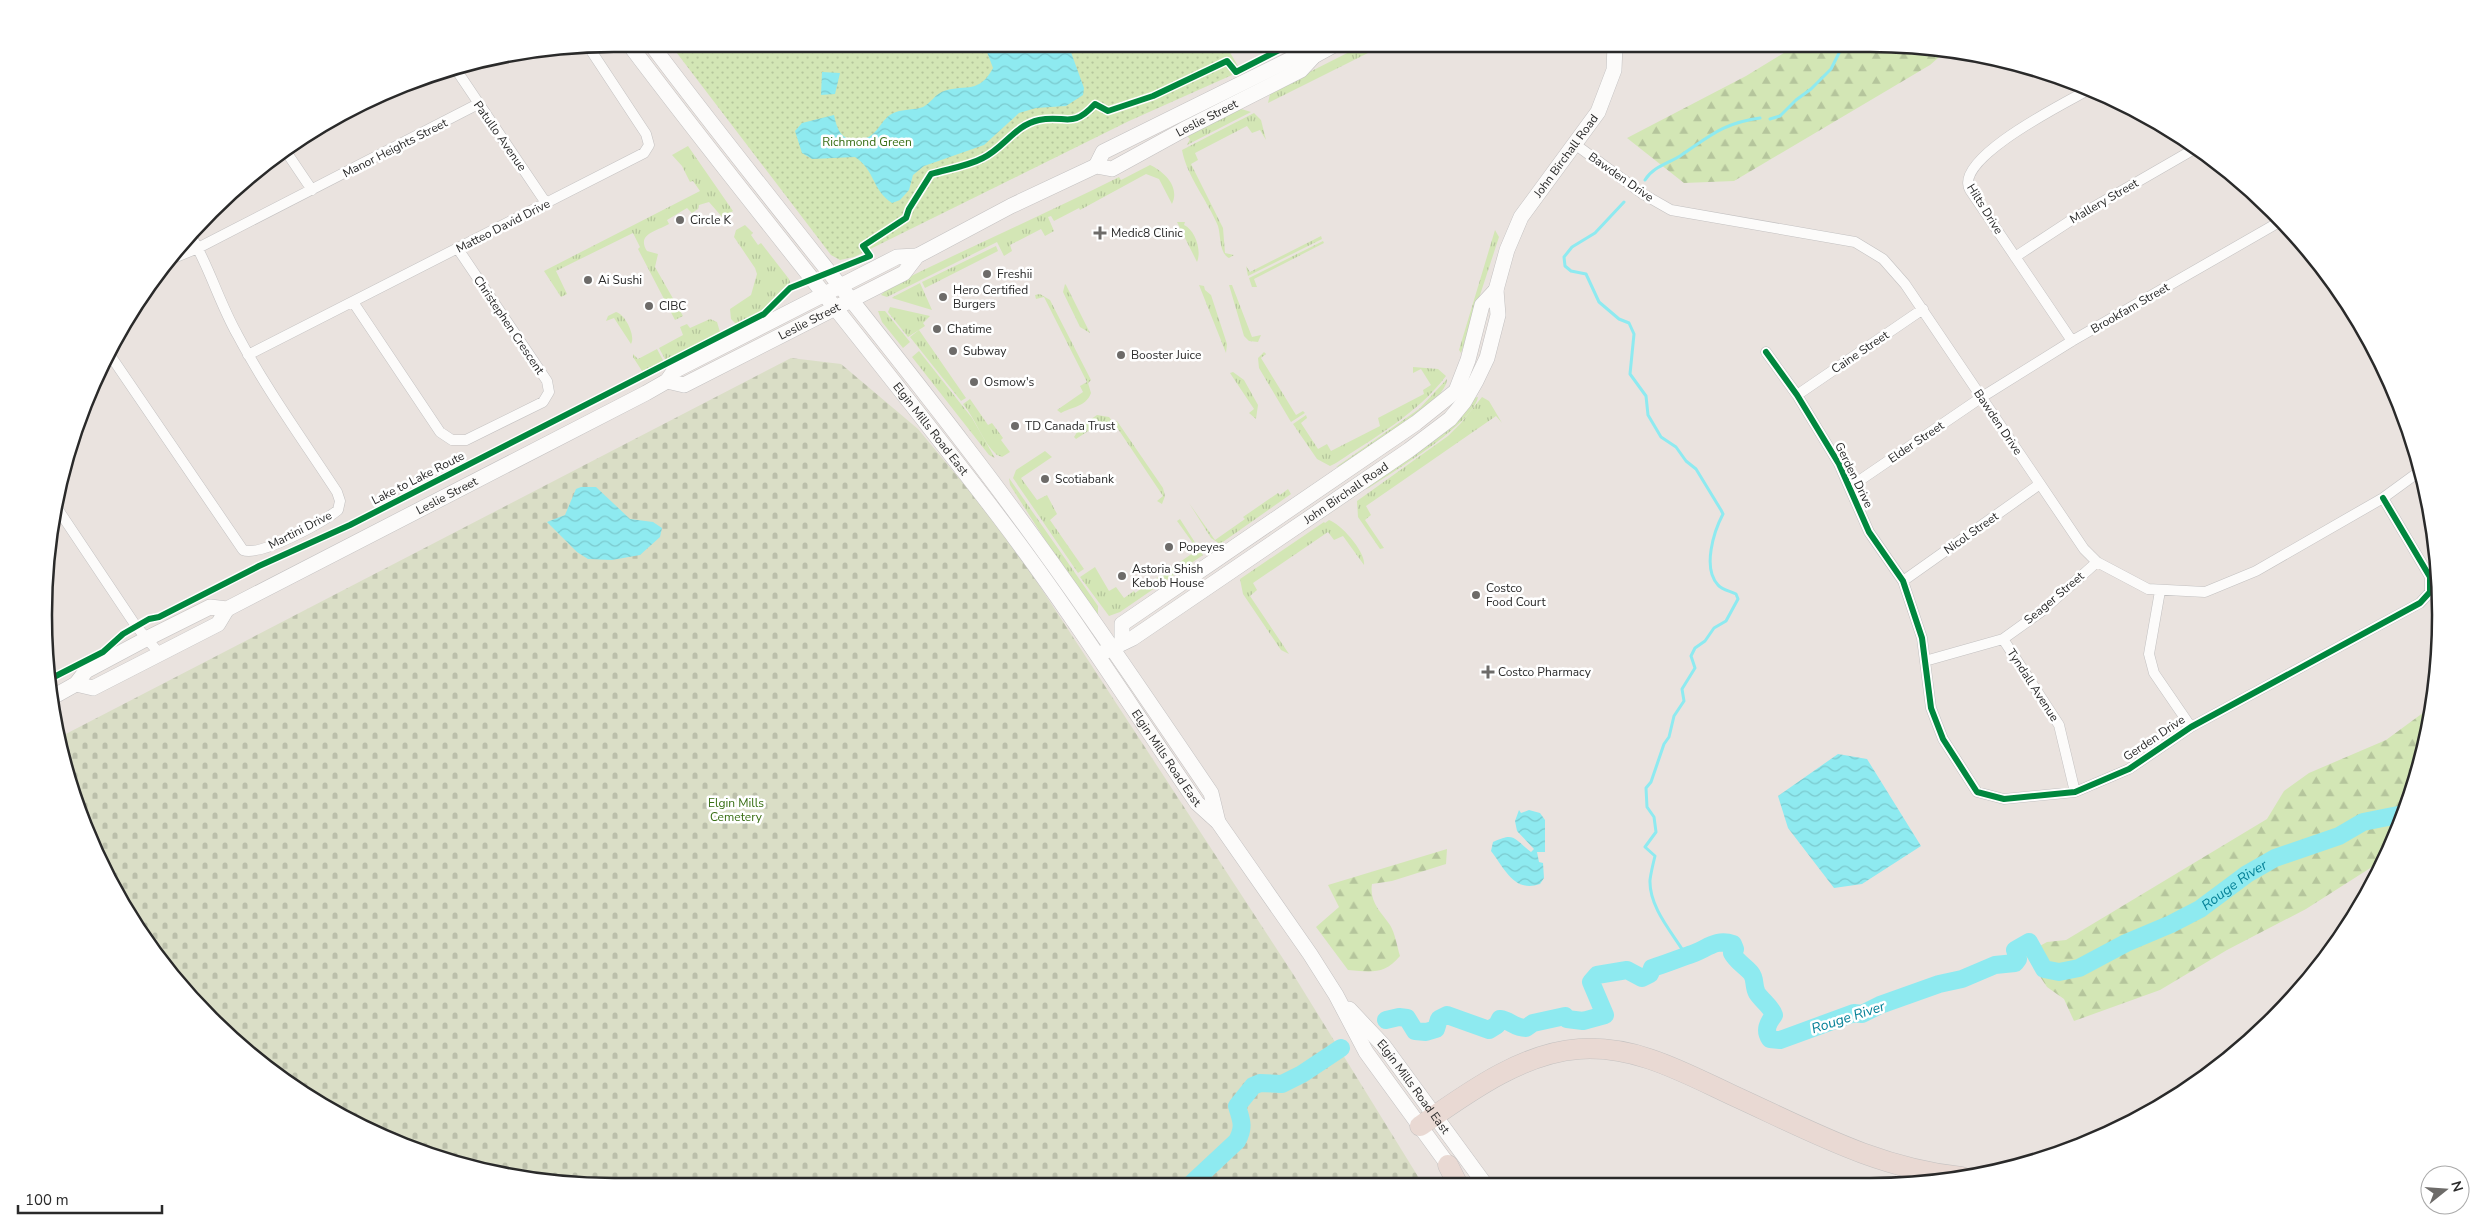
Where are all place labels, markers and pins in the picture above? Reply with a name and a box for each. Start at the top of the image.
place label: Circle K [690,212,732,228]
marker: Circle K [674,214,686,226]
place label: Medic8 Clinic [1111,225,1183,241]
marker: Medic8 Clinic [1093,226,1107,240]
place label: Freshii [997,266,1032,282]
marker: Freshii [981,268,993,280]
place label: Ai Sushi [598,272,642,288]
marker: Ai Sushi [582,274,594,286]
place label: Hero Certified Burgers [953,282,1028,312]
marker: Hero Certified Burgers [937,291,949,303]
place label: CIBC [659,298,686,314]
marker: CIBC [643,300,655,312]
place label: Chatime [947,321,992,337]
marker: Chatime [931,323,943,335]
place label: Subway [963,343,1007,359]
marker: Subway [947,345,959,357]
place label: Booster Juice [1131,347,1201,363]
marker: Booster Juice [1115,349,1127,361]
place label: Osmow's [984,374,1035,390]
marker: Osmow's [968,376,980,388]
place label: TD Canada Trust [1025,418,1116,434]
marker: TD Canada Trust [1009,420,1021,432]
place label: Scotiabank [1055,471,1115,487]
marker: Scotiabank [1039,473,1051,485]
place label: Popeyes [1179,539,1225,555]
marker: Popeyes [1163,541,1175,553]
place label: Astoria Shish Kebob House [1132,561,1204,591]
marker: Astoria Shish Kebob House [1116,570,1128,582]
place label: Costco Food Court [1486,580,1546,610]
marker: Costco Food Court [1470,589,1482,601]
place label: Costco Pharmacy [1498,664,1592,680]
marker: Costco Pharmacy [1482,666,1494,678]

